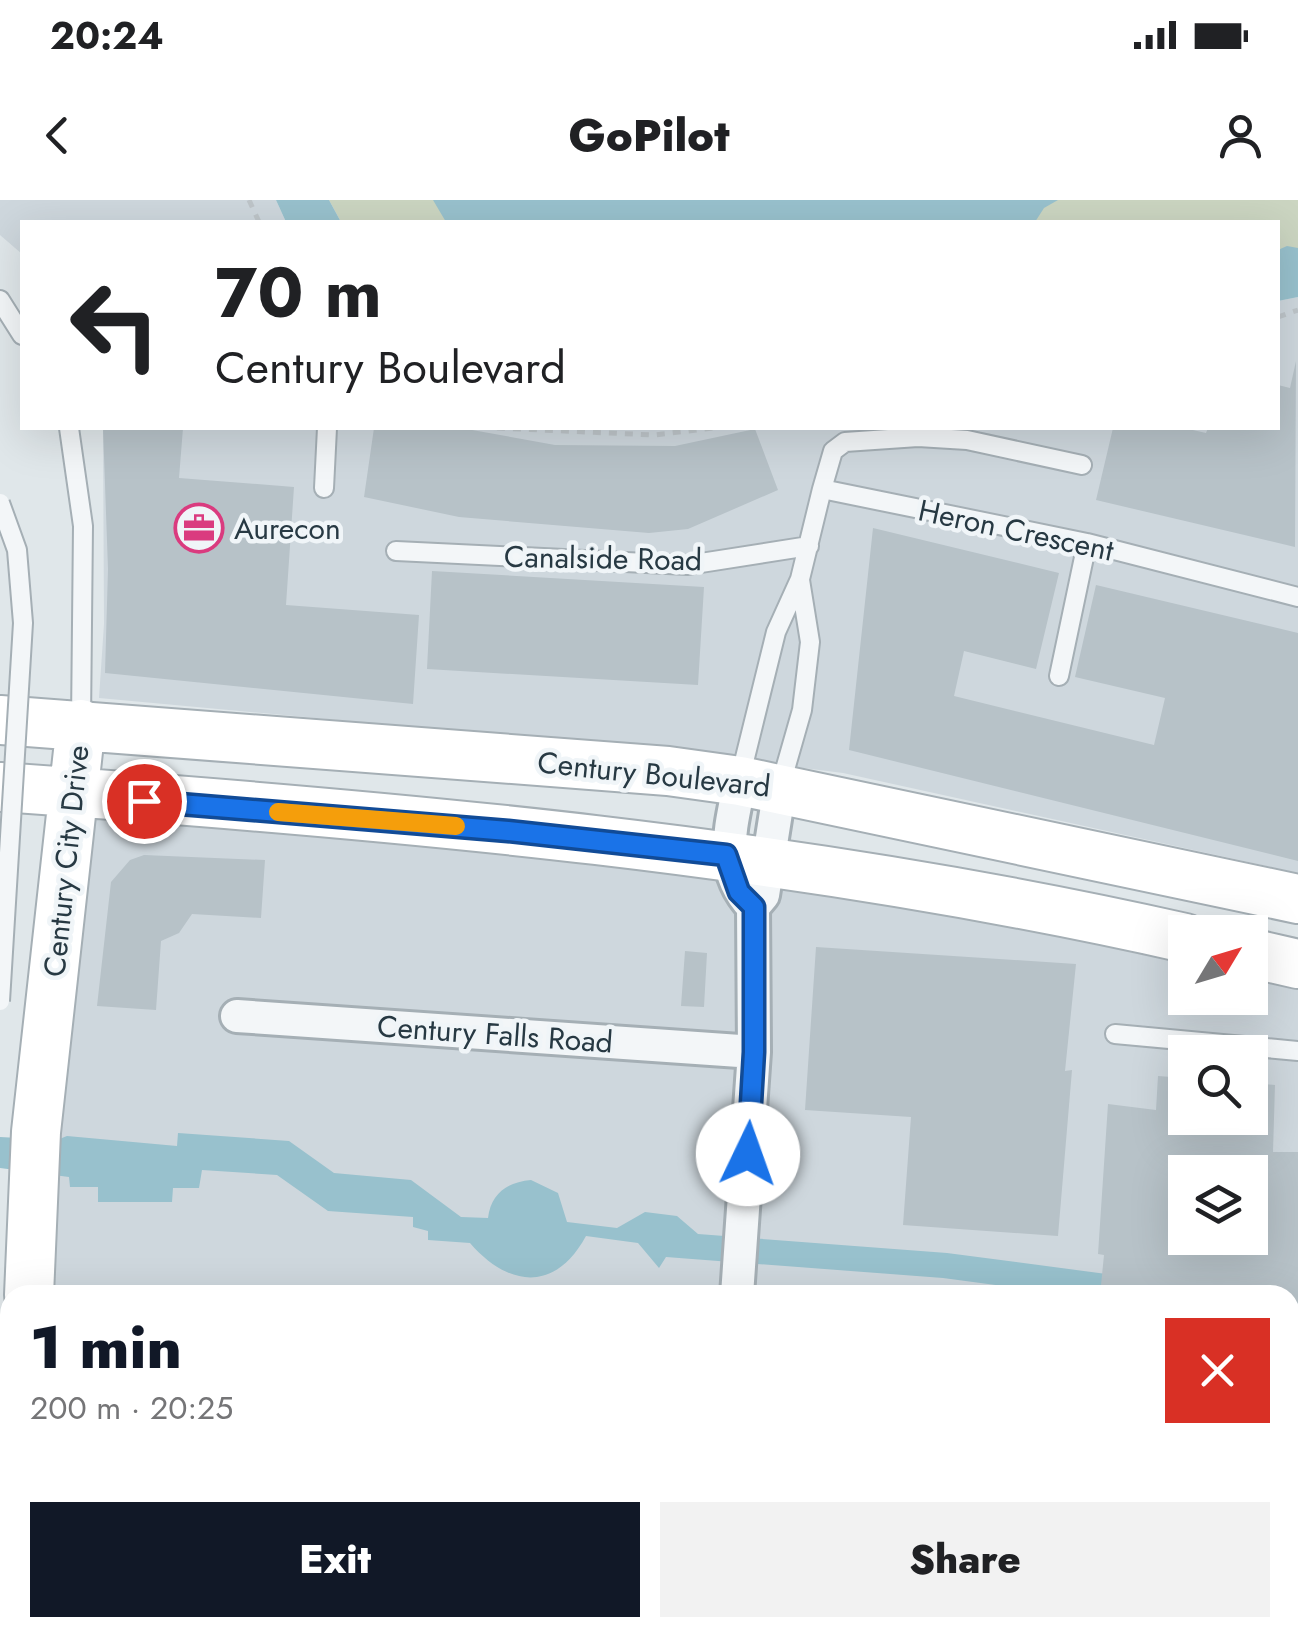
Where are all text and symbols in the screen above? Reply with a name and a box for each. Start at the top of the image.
text: 20:24 [50,8,164,63]
text: GoPilot [568,103,730,168]
icon: back [30,108,85,163]
icon: person [1213,108,1268,163]
text: 70 m [215,242,382,343]
icon: left [50,260,180,390]
text: Century Boulevard [215,335,566,400]
street label: Heron Crescent [914,488,1118,572]
office icon: Aurecon [173,502,225,554]
place label: Aurecon [234,507,341,550]
street label: Canalside Road [504,535,702,581]
street label: Century Boulevard [535,740,773,808]
street label: Century City Drive [32,743,100,979]
pin [102,759,187,844]
icon: arrive [117,774,172,829]
north arrow [1168,915,1268,1015]
map controls [1168,915,1268,1255]
street label: Century Falls Road [376,1004,614,1064]
button: search [1168,1035,1268,1135]
position arrow [696,1102,800,1206]
button: layers [1168,1155,1268,1255]
text: 1 min [30,1304,182,1391]
button: close [1165,1318,1270,1423]
text: 200 m · 20:25 [30,1385,233,1431]
button: Exit [30,1502,640,1617]
button: Share [660,1502,1270,1617]

